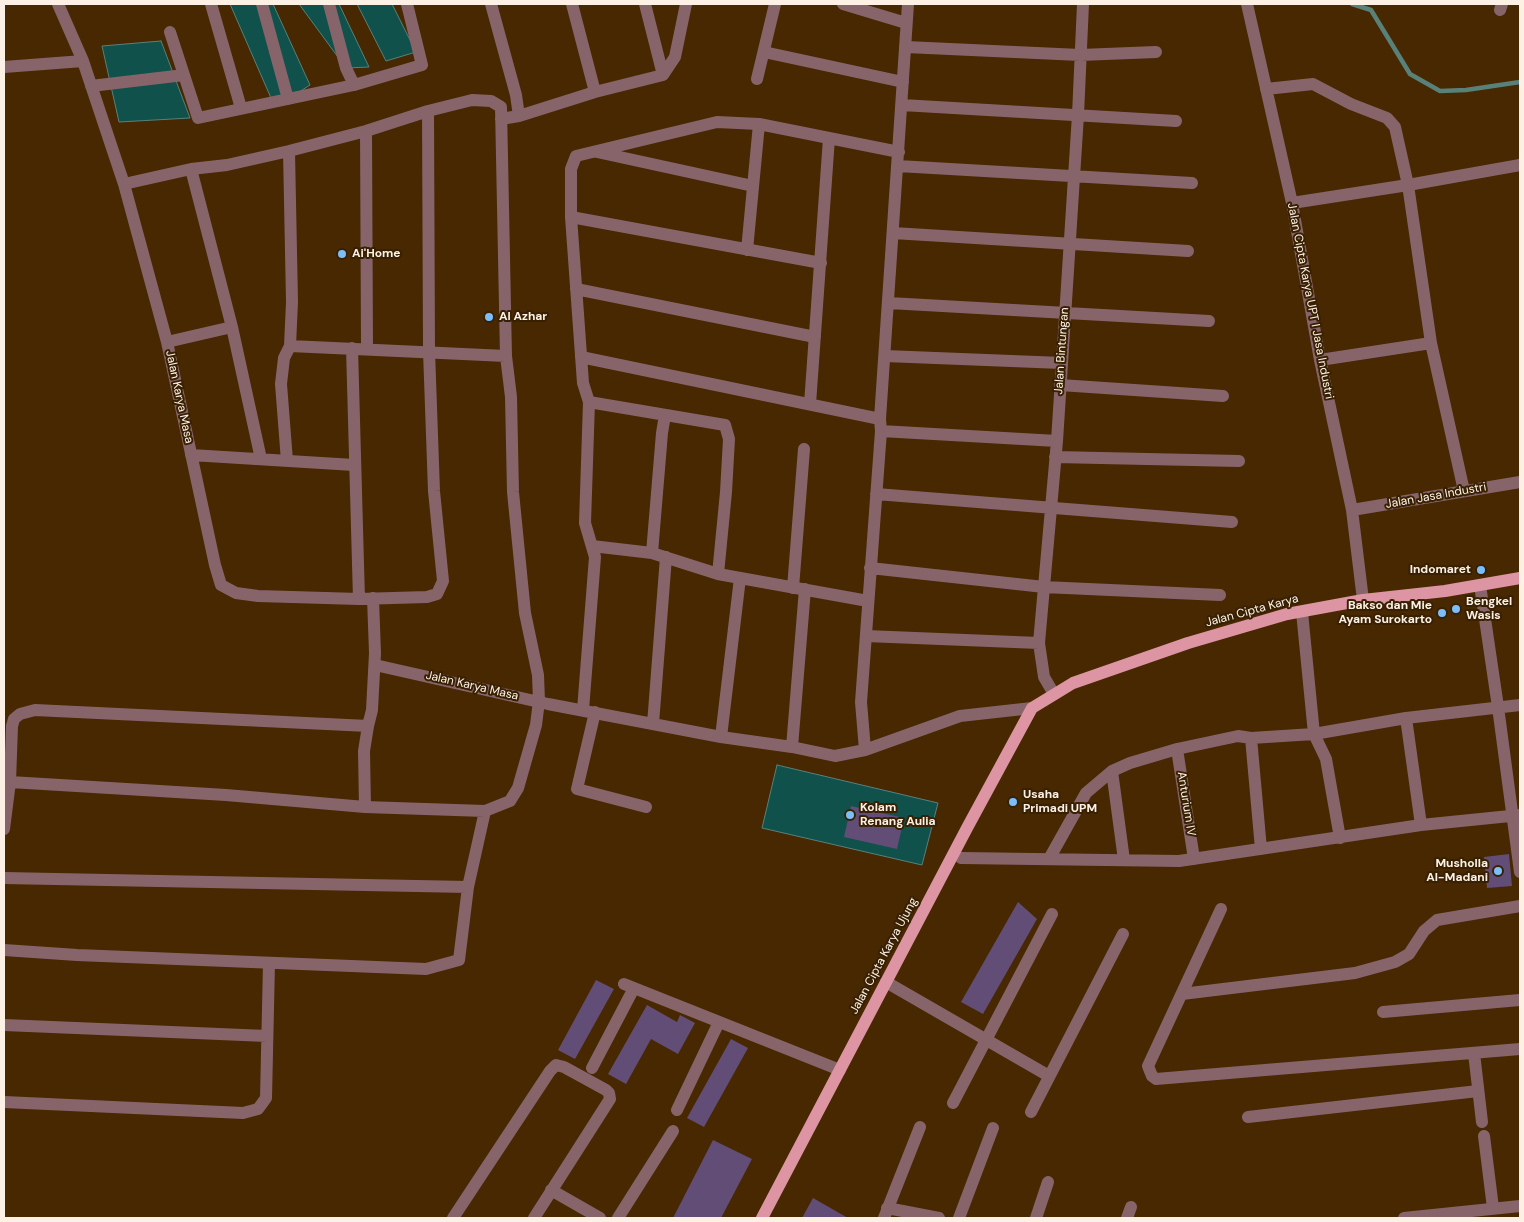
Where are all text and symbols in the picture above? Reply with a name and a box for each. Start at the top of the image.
street label: Jalan Cipta Karya UPT I Jasa Industri [1284,202,1336,400]
place label: Ai'Home [352,247,401,261]
marker: Ai'Home [336,248,348,260]
street label: Jalan Bintungan [1052,307,1072,395]
place label: Al Azhar [499,310,547,324]
marker: Al Azhar [483,311,495,323]
street label: Jalan Karya Masa [162,349,196,445]
street label: Jalan Jasa Industri [1385,480,1487,512]
place label: Indomaret [1410,563,1471,577]
marker: Indomaret [1475,564,1487,576]
street label: Jalan Cipta Karya [1204,592,1300,630]
place label: Bengkel Wasis [1466,595,1512,623]
place label: Bakso dan Mie Ayam Surokarto [1339,599,1432,627]
marker: Bengkel Wasis [1450,603,1462,615]
marker: Bakso dan Mie Ayam Surokarto [1436,607,1448,619]
street label: Jalan Karya Masa [424,668,520,704]
street label: Anturium IV [1174,771,1198,837]
place label: Usaha Primadi UPM [1023,788,1097,816]
marker: Usaha Primadi UPM [1007,796,1019,808]
place label: Kolam Renang Aulia [860,801,936,829]
marker: Kolam Renang Aulia [844,809,856,821]
place label: Musholla Al-Madani [1426,857,1488,885]
marker: Musholla Al-Madani [1492,865,1504,877]
street label: Jalan Cipta Karya Ujung [847,895,921,1017]

